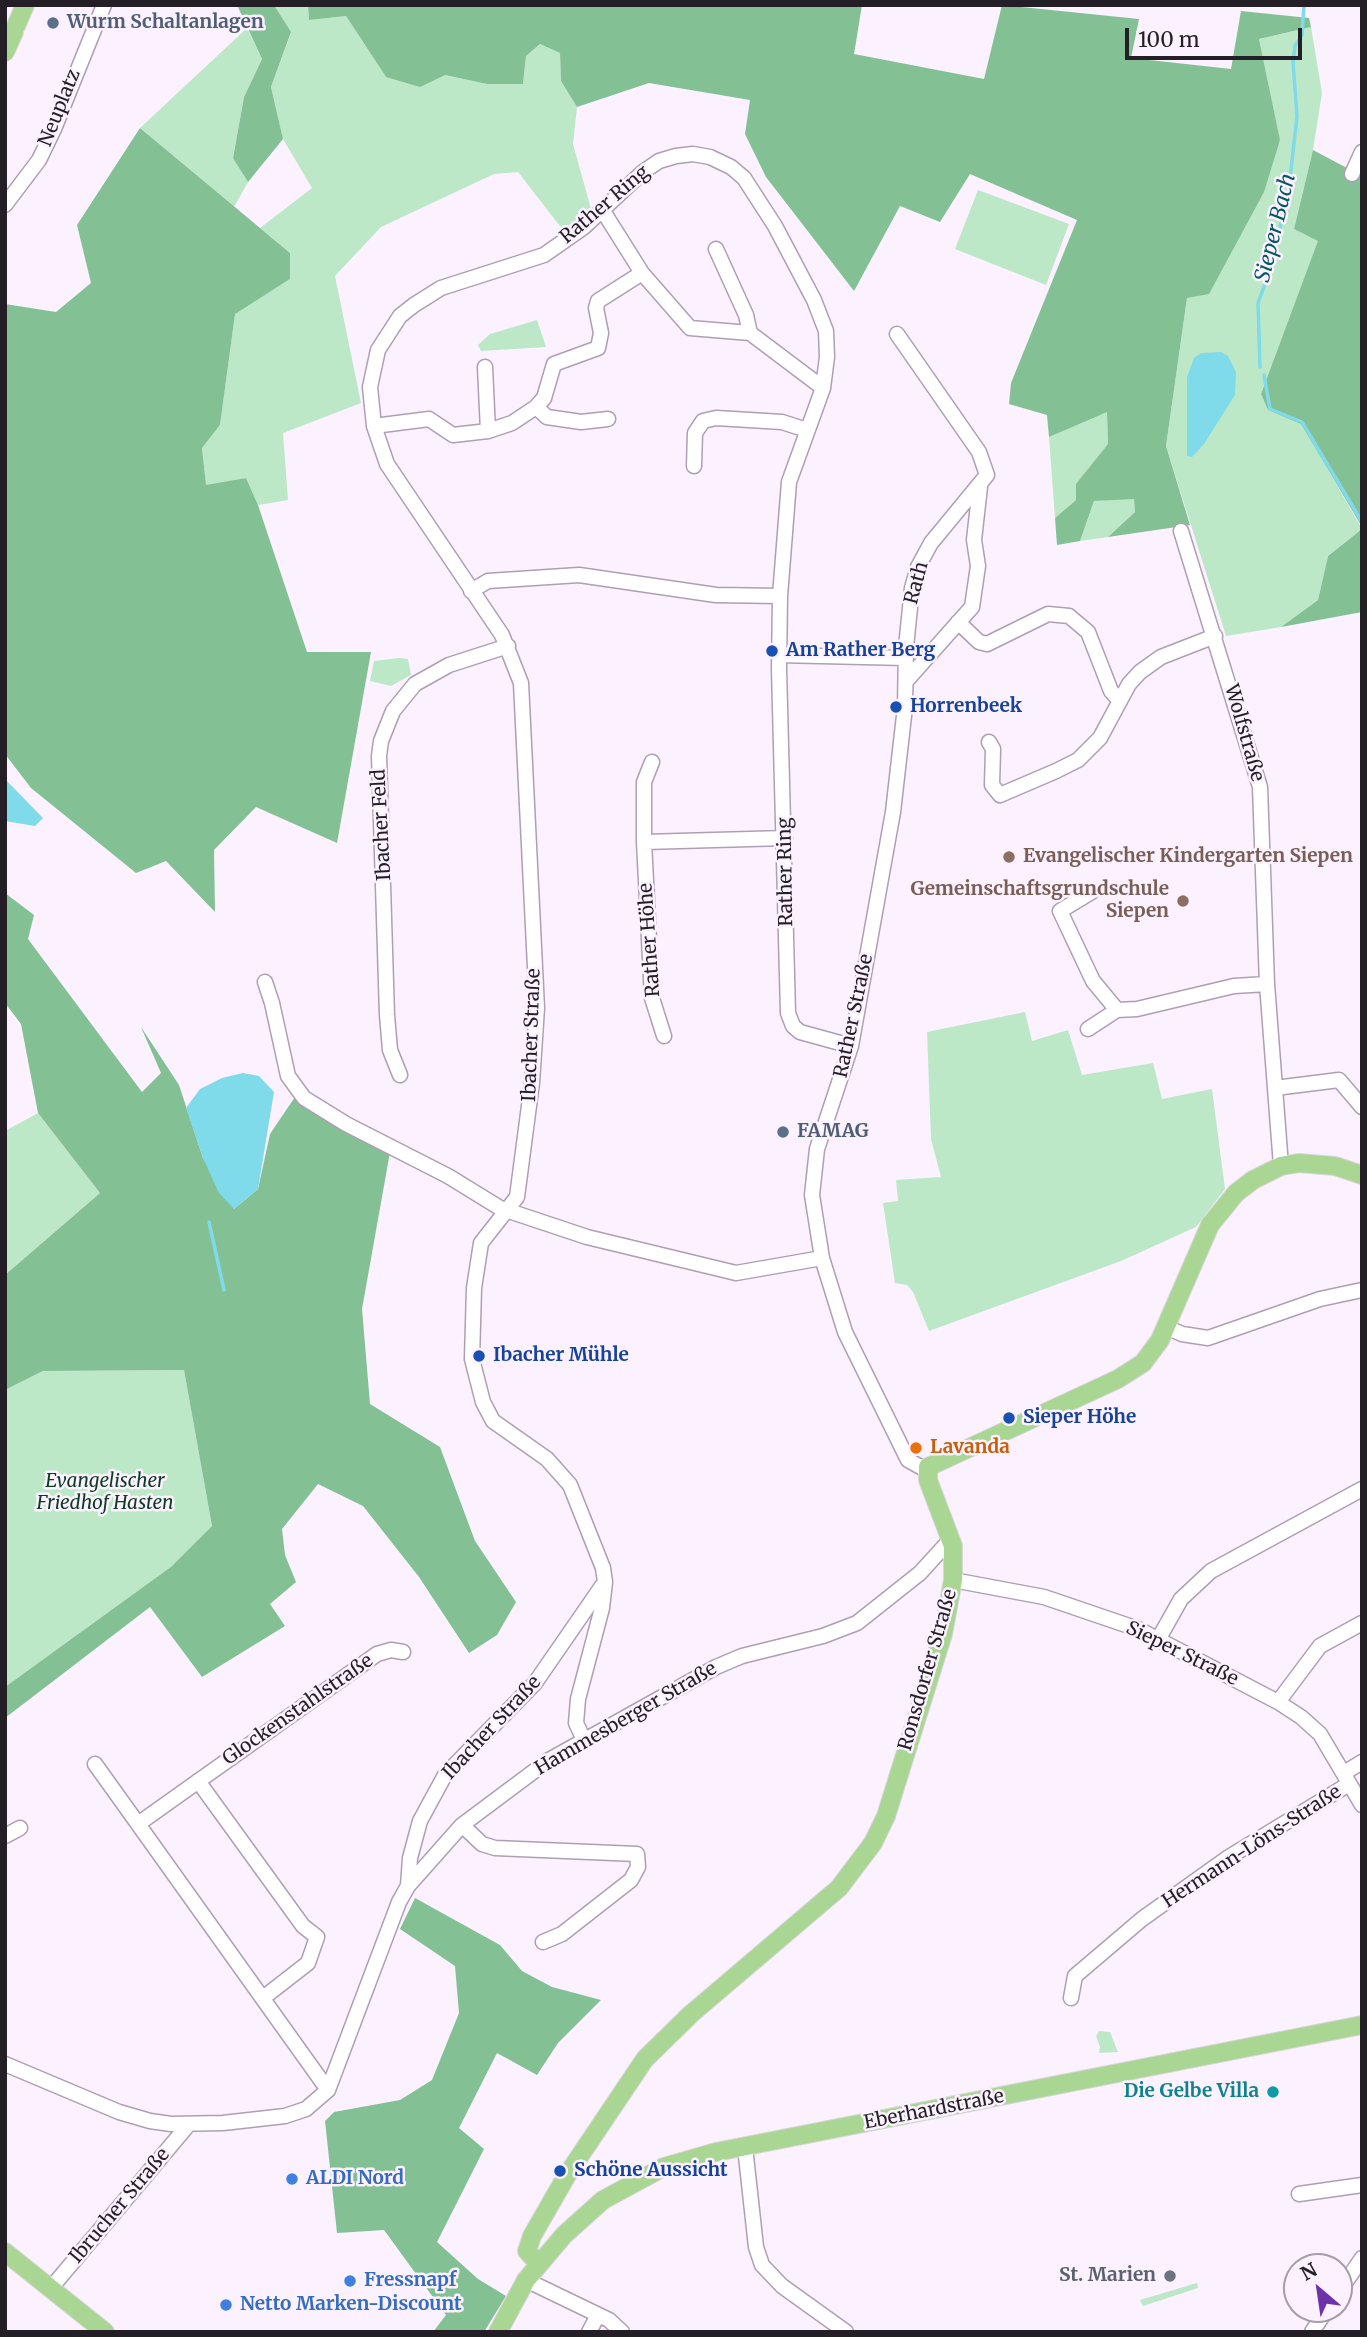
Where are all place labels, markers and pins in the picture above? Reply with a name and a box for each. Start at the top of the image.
place label: Wurm Schaltanlagen [67,12,264,34]
marker: Wurm Schaltanlagen [45,15,61,31]
place label: Am Rather Berg [786,640,935,662]
marker: Am Rather Berg [764,643,780,659]
place label: Horrenbeek [910,696,1022,718]
marker: Horrenbeek [888,699,904,715]
place label: Evangelischer Kindergarten Siepen [1023,846,1353,868]
marker: Evangelischer Kindergarten Siepen [1001,849,1017,865]
place label: Gemeinschaftsgrundschule Siepen [910,879,1169,923]
marker: Gemeinschaftsgrundschule Siepen [1175,893,1191,909]
place label: FAMAG [797,1121,869,1143]
marker: FAMAG [775,1124,791,1140]
place label: Ibacher Mühle [493,1345,629,1367]
marker: Ibacher Mühle [471,1348,487,1364]
place label: Sieper Höhe [1023,1407,1136,1429]
marker: Sieper Höhe [1001,1410,1017,1426]
place label: Lavanda [930,1437,1010,1459]
marker: Lavanda [908,1440,924,1456]
place label: Die Gelbe Villa [1124,2081,1259,2103]
marker: Die Gelbe Villa [1265,2084,1281,2100]
place label: Schöne Aussicht [574,2160,728,2182]
marker: Schöne Aussicht [552,2163,568,2179]
place label: ALDI Nord [306,2168,404,2190]
marker: ALDI Nord [284,2171,300,2187]
place label: St. Marien [1059,2265,1156,2287]
marker: St. Marien [1162,2268,1178,2284]
place label: Fressnapf [364,2270,456,2292]
marker: Fressnapf [342,2273,358,2289]
place label: Netto Marken-Discount [240,2294,462,2316]
marker: Netto Marken-Discount [218,2297,234,2313]

